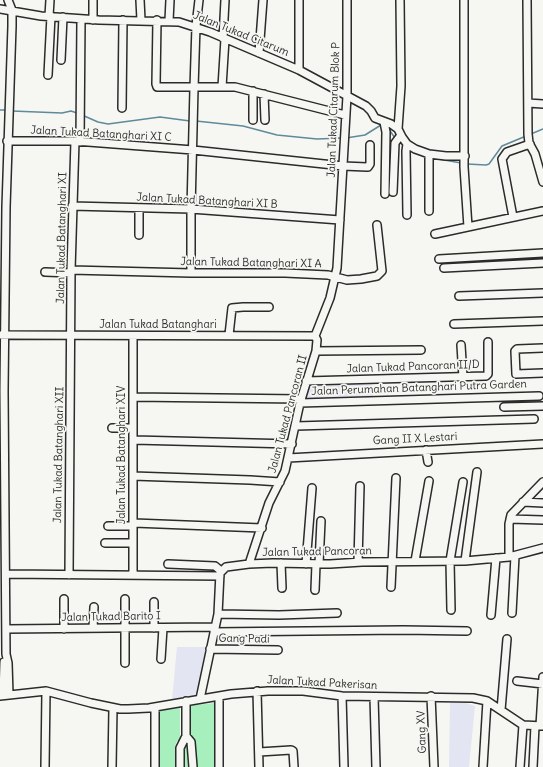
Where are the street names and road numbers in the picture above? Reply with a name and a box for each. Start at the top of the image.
street label: Jalan Tukad Citarum [191,9,291,59]
street label: Jalan Tukad Citarum Blok P [325,42,343,178]
street label: Jalan Tukad Batanghari XI C [30,124,172,144]
street label: Jalan Tukad Batanghari XI [54,172,70,304]
street label: Jalan Tukad Batanghari XI B [136,191,278,211]
street label: Jalan Tukad Batanghari XI A [180,255,322,271]
street label: Jalan Tukad Batanghari [99,318,217,332]
street label: Jalan Tukad Pancoran II [266,353,310,475]
street label: Jalan Tukad Pancoran II/D [346,358,480,376]
street label: Jalan Perumahan Batanghari Putra Garden [311,378,527,398]
street label: Jalan Tukad Batanghari XIV [115,386,129,524]
street label: Jalan Tukad Batanghari XII [51,387,67,523]
street label: Gang II X Lestari [372,430,458,448]
street label: Jalan Tukad Pancoran [262,544,372,560]
street label: Jalan Tukad Barito I [61,610,161,624]
street label: Gang Padi [218,632,270,646]
street label: Jalan Tukad Pakerisan [266,674,378,692]
street label: Gang XV [415,710,429,754]

